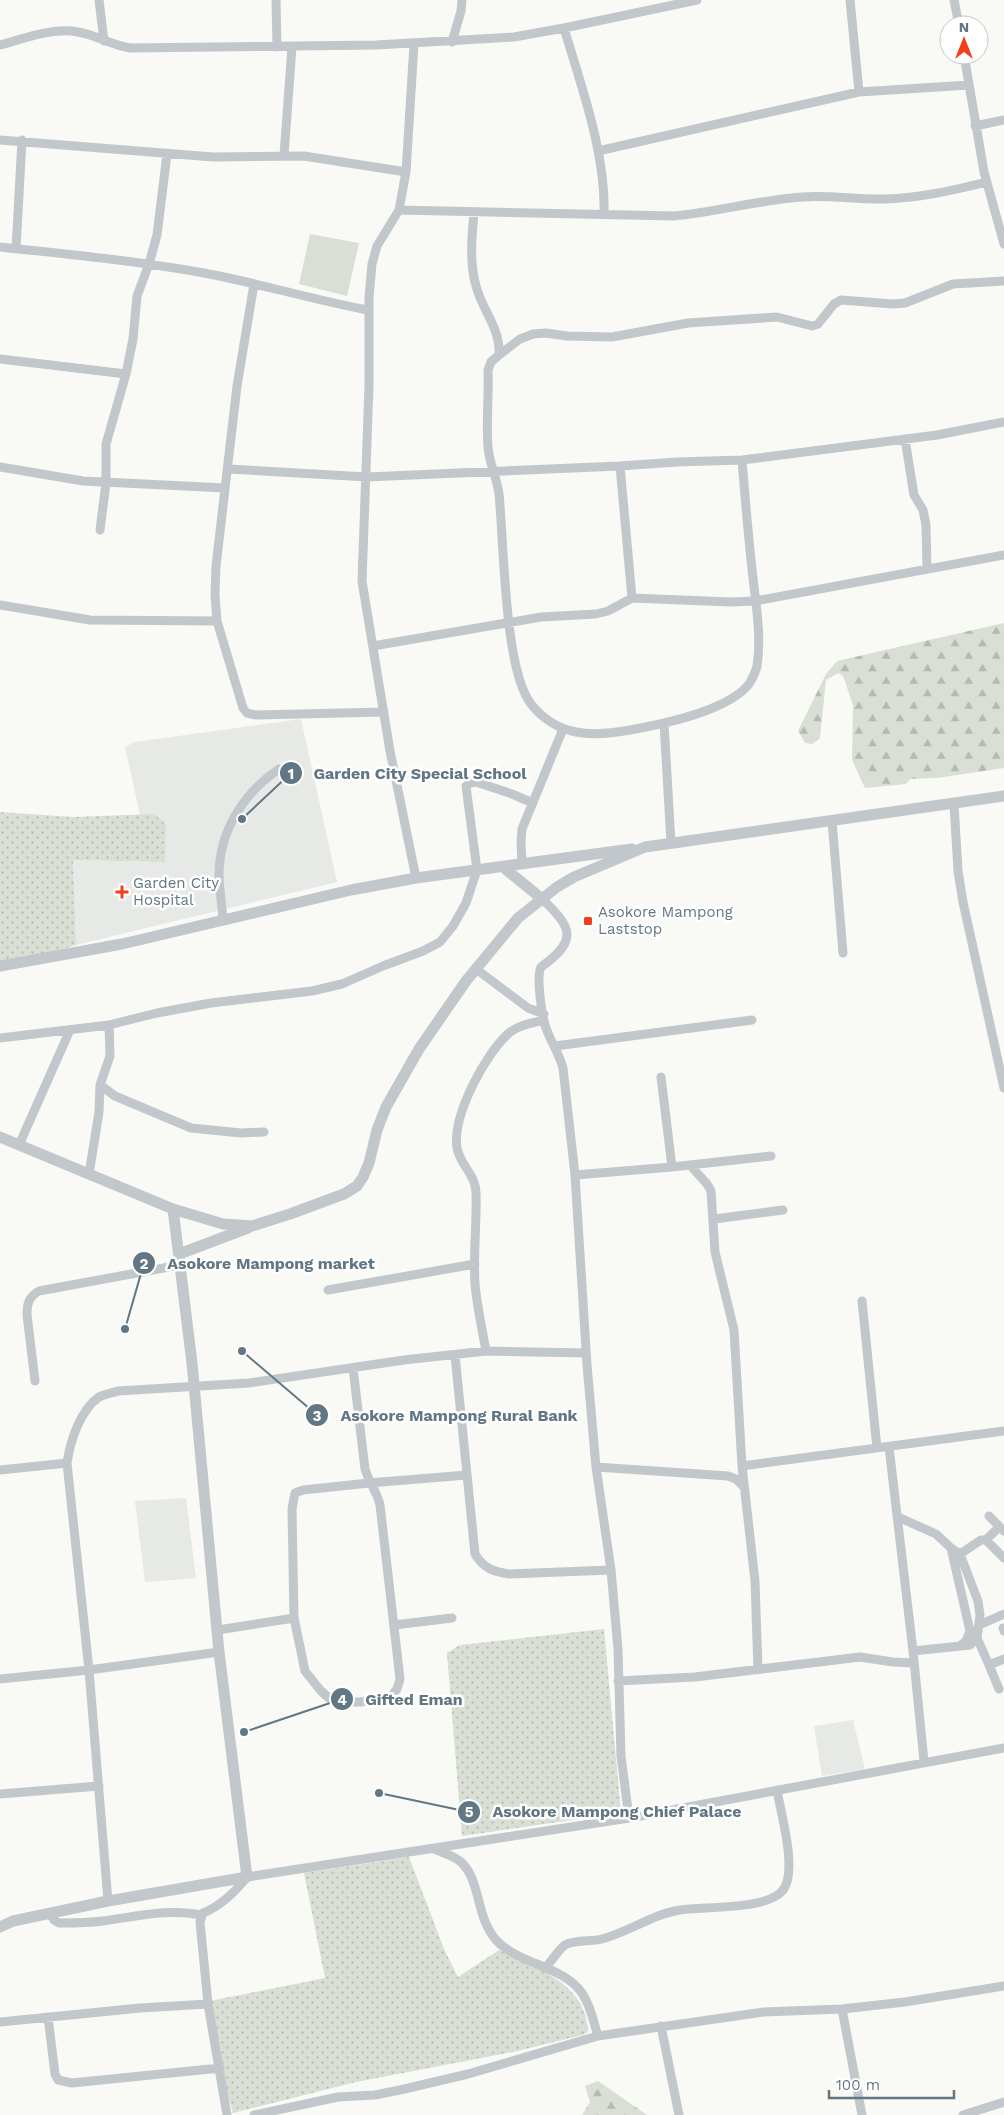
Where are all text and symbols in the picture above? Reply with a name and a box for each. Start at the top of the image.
north arrow [939,15,989,65]
text: N [959,19,969,35]
callout: Garden City Special School [278,758,537,789]
text: Garden City Special School [313,764,527,783]
text: 1 [288,765,294,783]
place label: Garden City Hospital [133,874,219,909]
marker: Garden City Hospital [115,885,129,899]
place label: Asokore Mampong Laststop [598,903,733,938]
marker: Asokore Mampong Laststop [582,915,594,927]
callout: Asokore Mampong market [132,1248,384,1279]
text: Asokore Mampong market [167,1254,375,1273]
text: 2 [140,1255,149,1273]
callout: Asokore Mampong Rural Bank [305,1400,587,1431]
text: Asokore Mampong Rural Bank [340,1406,578,1425]
text: 3 [313,1407,322,1425]
callout: Gifted Eman [330,1684,472,1715]
text: Gifted Eman [365,1690,463,1709]
text: 4 [337,1691,347,1709]
callout: Asokore Mampong Chief Palace [457,1796,751,1827]
text: Asokore Mampong Chief Palace [492,1802,742,1821]
text: 5 [465,1803,474,1821]
scale bar [829,2068,954,2100]
text: 100 m [836,2076,880,2094]

